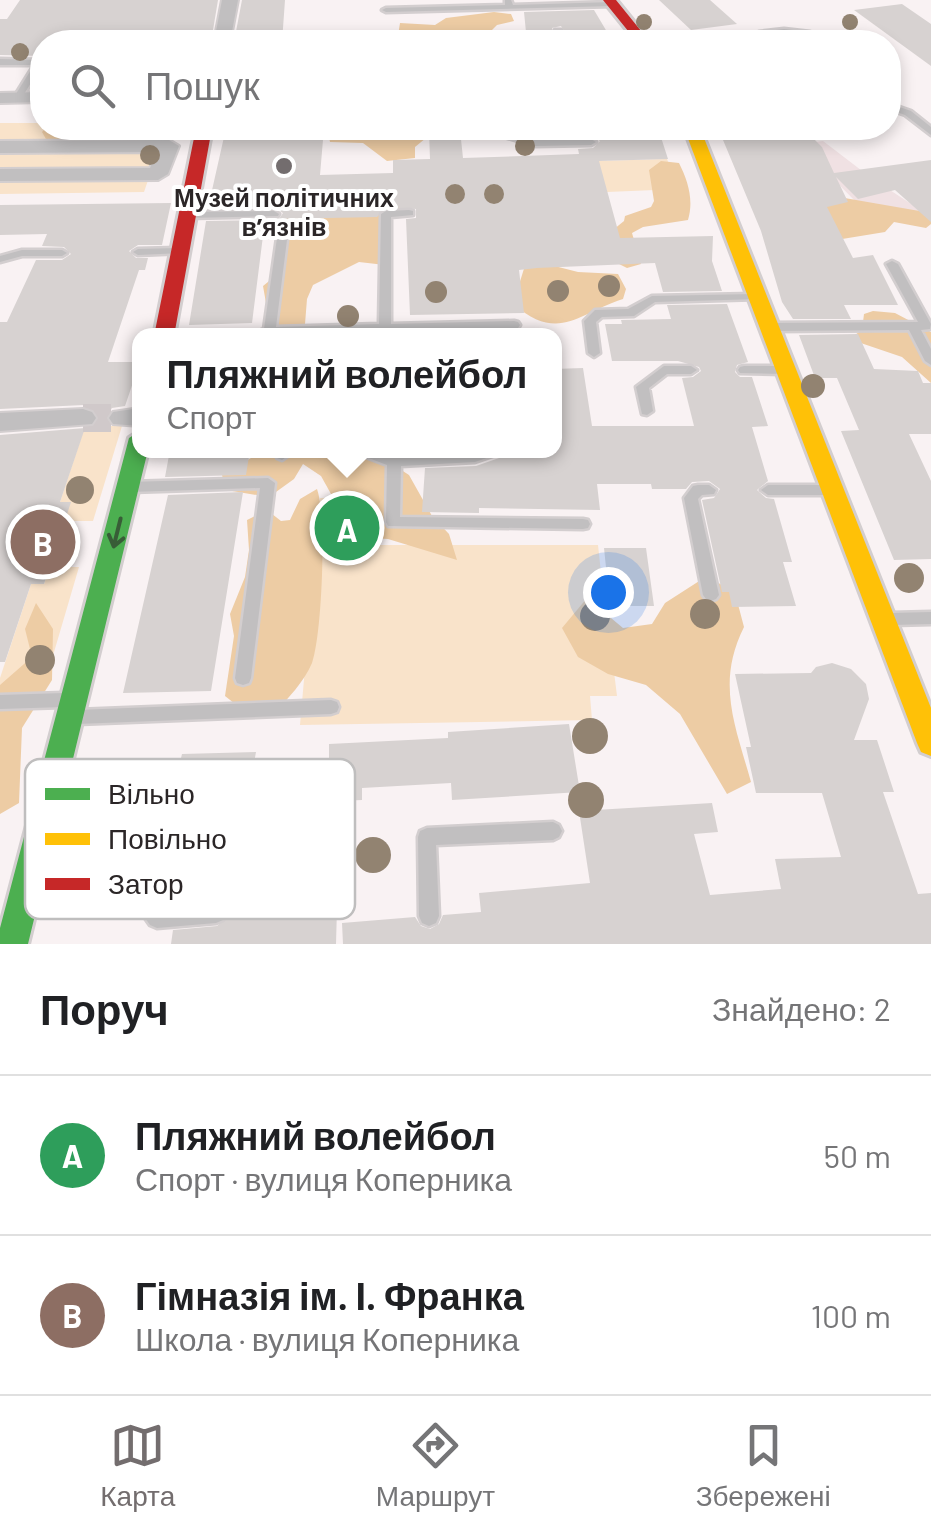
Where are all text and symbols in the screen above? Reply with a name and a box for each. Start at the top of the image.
search box [30,30,901,140]
icon: search [65,58,120,113]
text: Пошук [145,62,260,108]
marker: Музей політичних в’язнів [273,155,295,177]
place label: Музей політичних в’язнів [174,182,394,241]
popup [132,328,562,458]
text: Пляжний волейбол [167,350,527,396]
text: Спорт [167,397,256,435]
pin: A [314,490,380,566]
pin: B [10,504,76,580]
one-way arrow [107,516,125,548]
your location [583,567,634,618]
legend [25,759,355,919]
text: Вільно [108,776,195,810]
text: Повільно [108,821,227,855]
text: Затор [108,866,184,900]
text: Поруч [40,983,169,1033]
text: Знайдено: 2 [712,989,891,1027]
text: Пляжний волейбол [135,1112,496,1158]
text: A [62,1136,83,1174]
text: 50 m [824,1136,891,1174]
text: Спорт · вулиця Коперника [135,1159,512,1197]
text: Гімназія ім. І. Франка [135,1272,524,1318]
text: B [63,1296,82,1334]
text: 100 m [811,1296,891,1334]
text: Школа · вулиця Коперника [135,1319,519,1357]
tab: Карта [100,1418,175,1513]
tab: Маршрут [376,1418,495,1513]
tab: Збережені [696,1418,831,1513]

